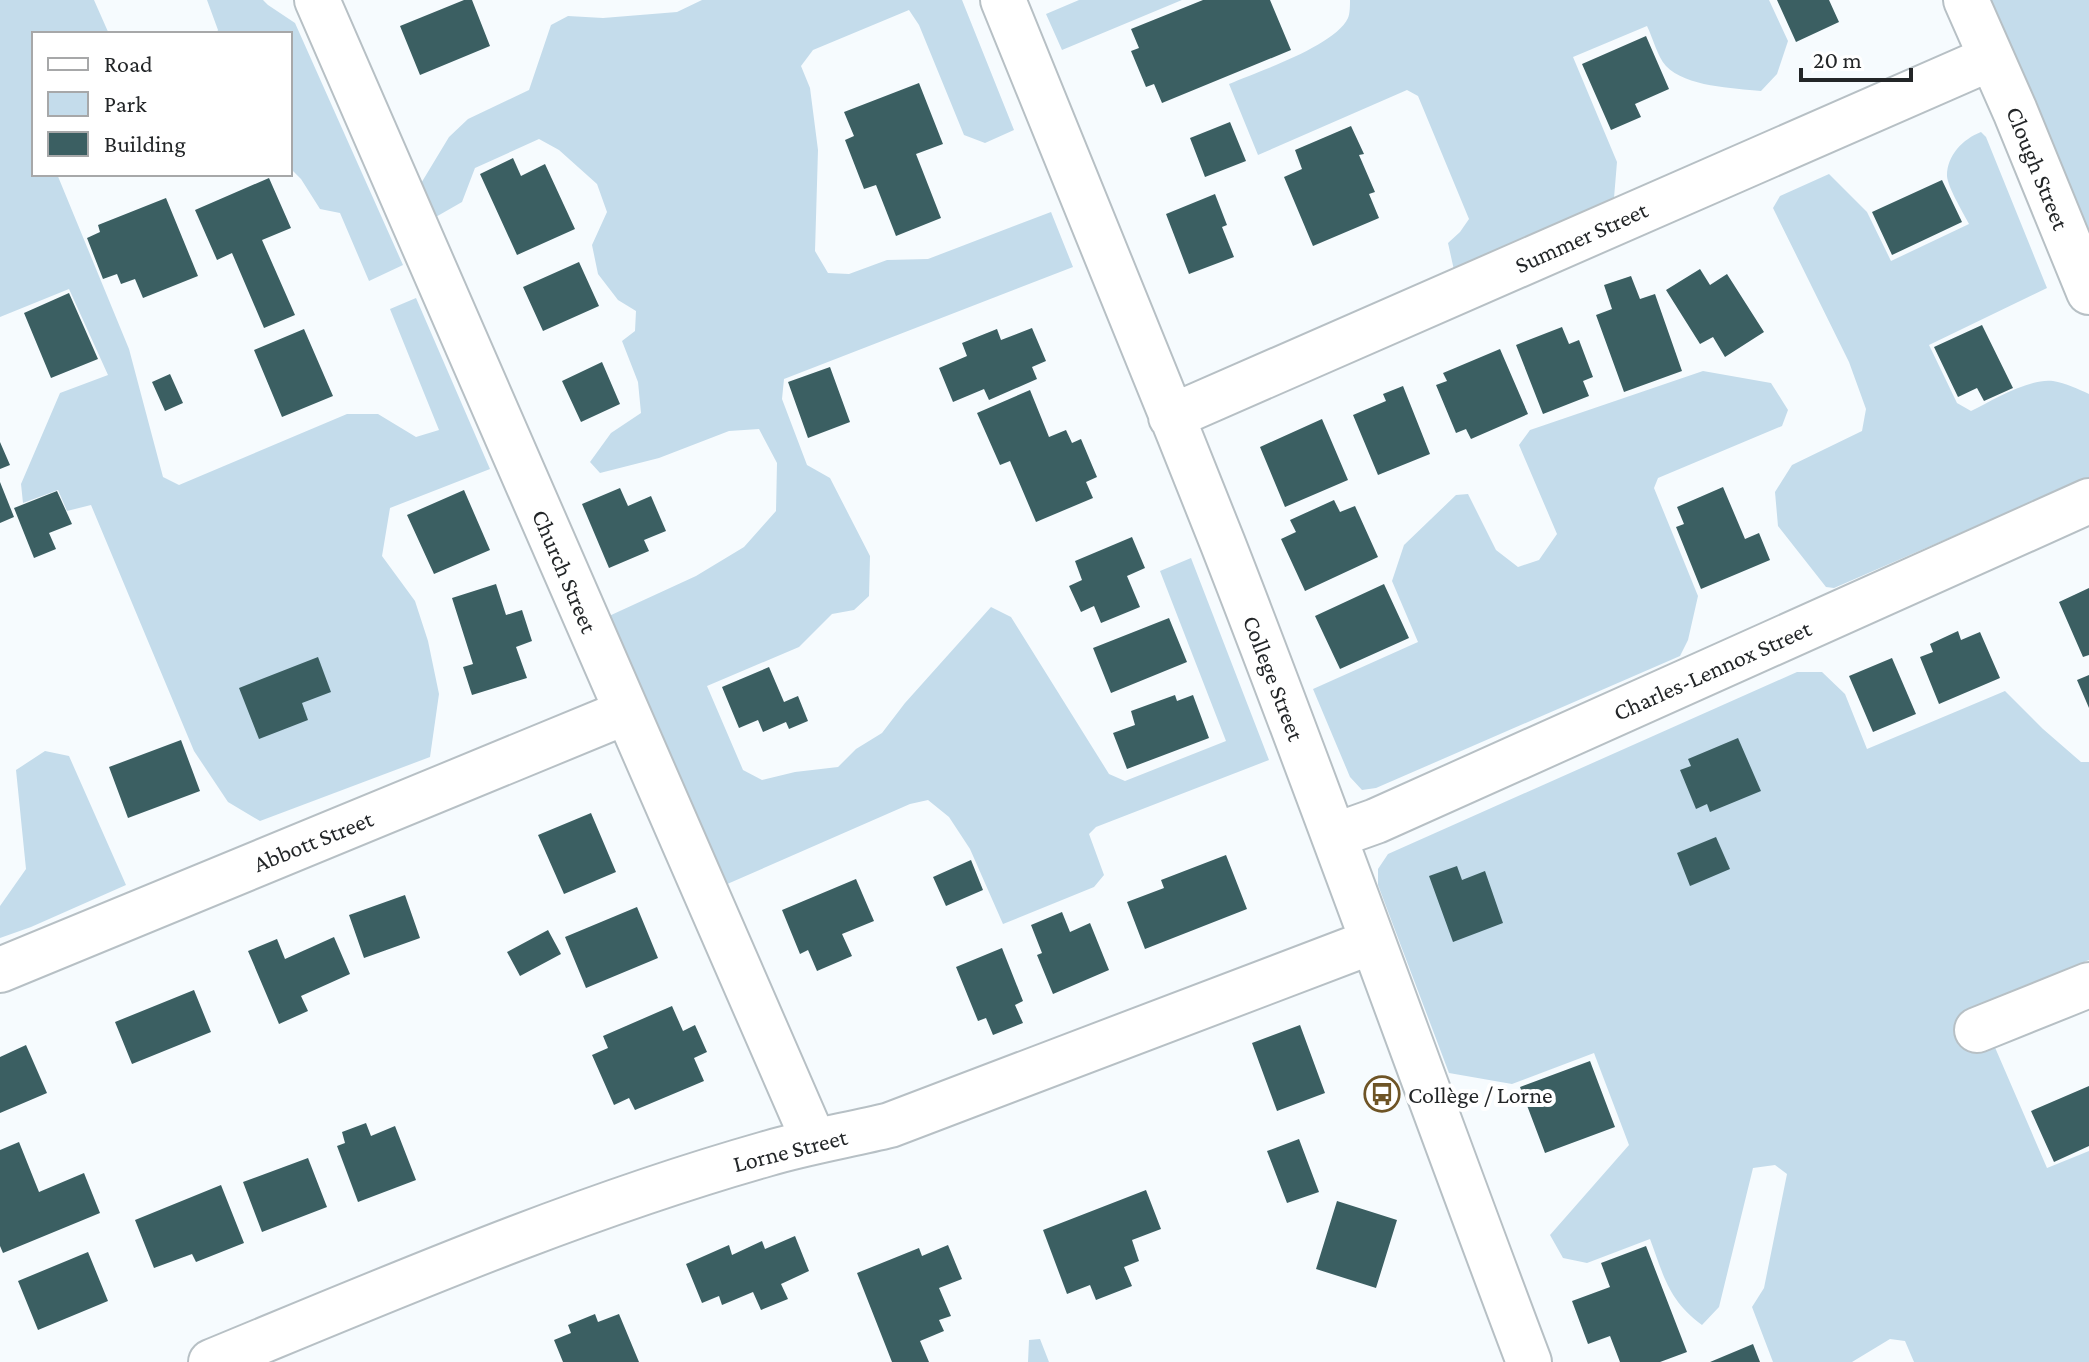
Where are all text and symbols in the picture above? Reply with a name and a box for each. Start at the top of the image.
legend [32,32,292,176]
scale bar [1801,32,1911,82]
text: 20 m [1813,46,1862,73]
text: Road [104,50,153,77]
text: Park [104,90,147,117]
street label: Clough Street [2001,103,2075,234]
text: Building [104,130,186,157]
street label: Summer Street [1510,195,1652,278]
street label: Church Street [527,505,603,638]
street label: College Street [1238,612,1311,745]
street label: Charles-Lennox Street [1609,614,1816,726]
street label: Abbott Street [249,804,378,877]
bus stop icon: Collège / Lorne [1363,1075,1401,1113]
place label: Collège / Lorne [1408,1081,1553,1108]
street label: Lorne Street [730,1123,851,1177]

